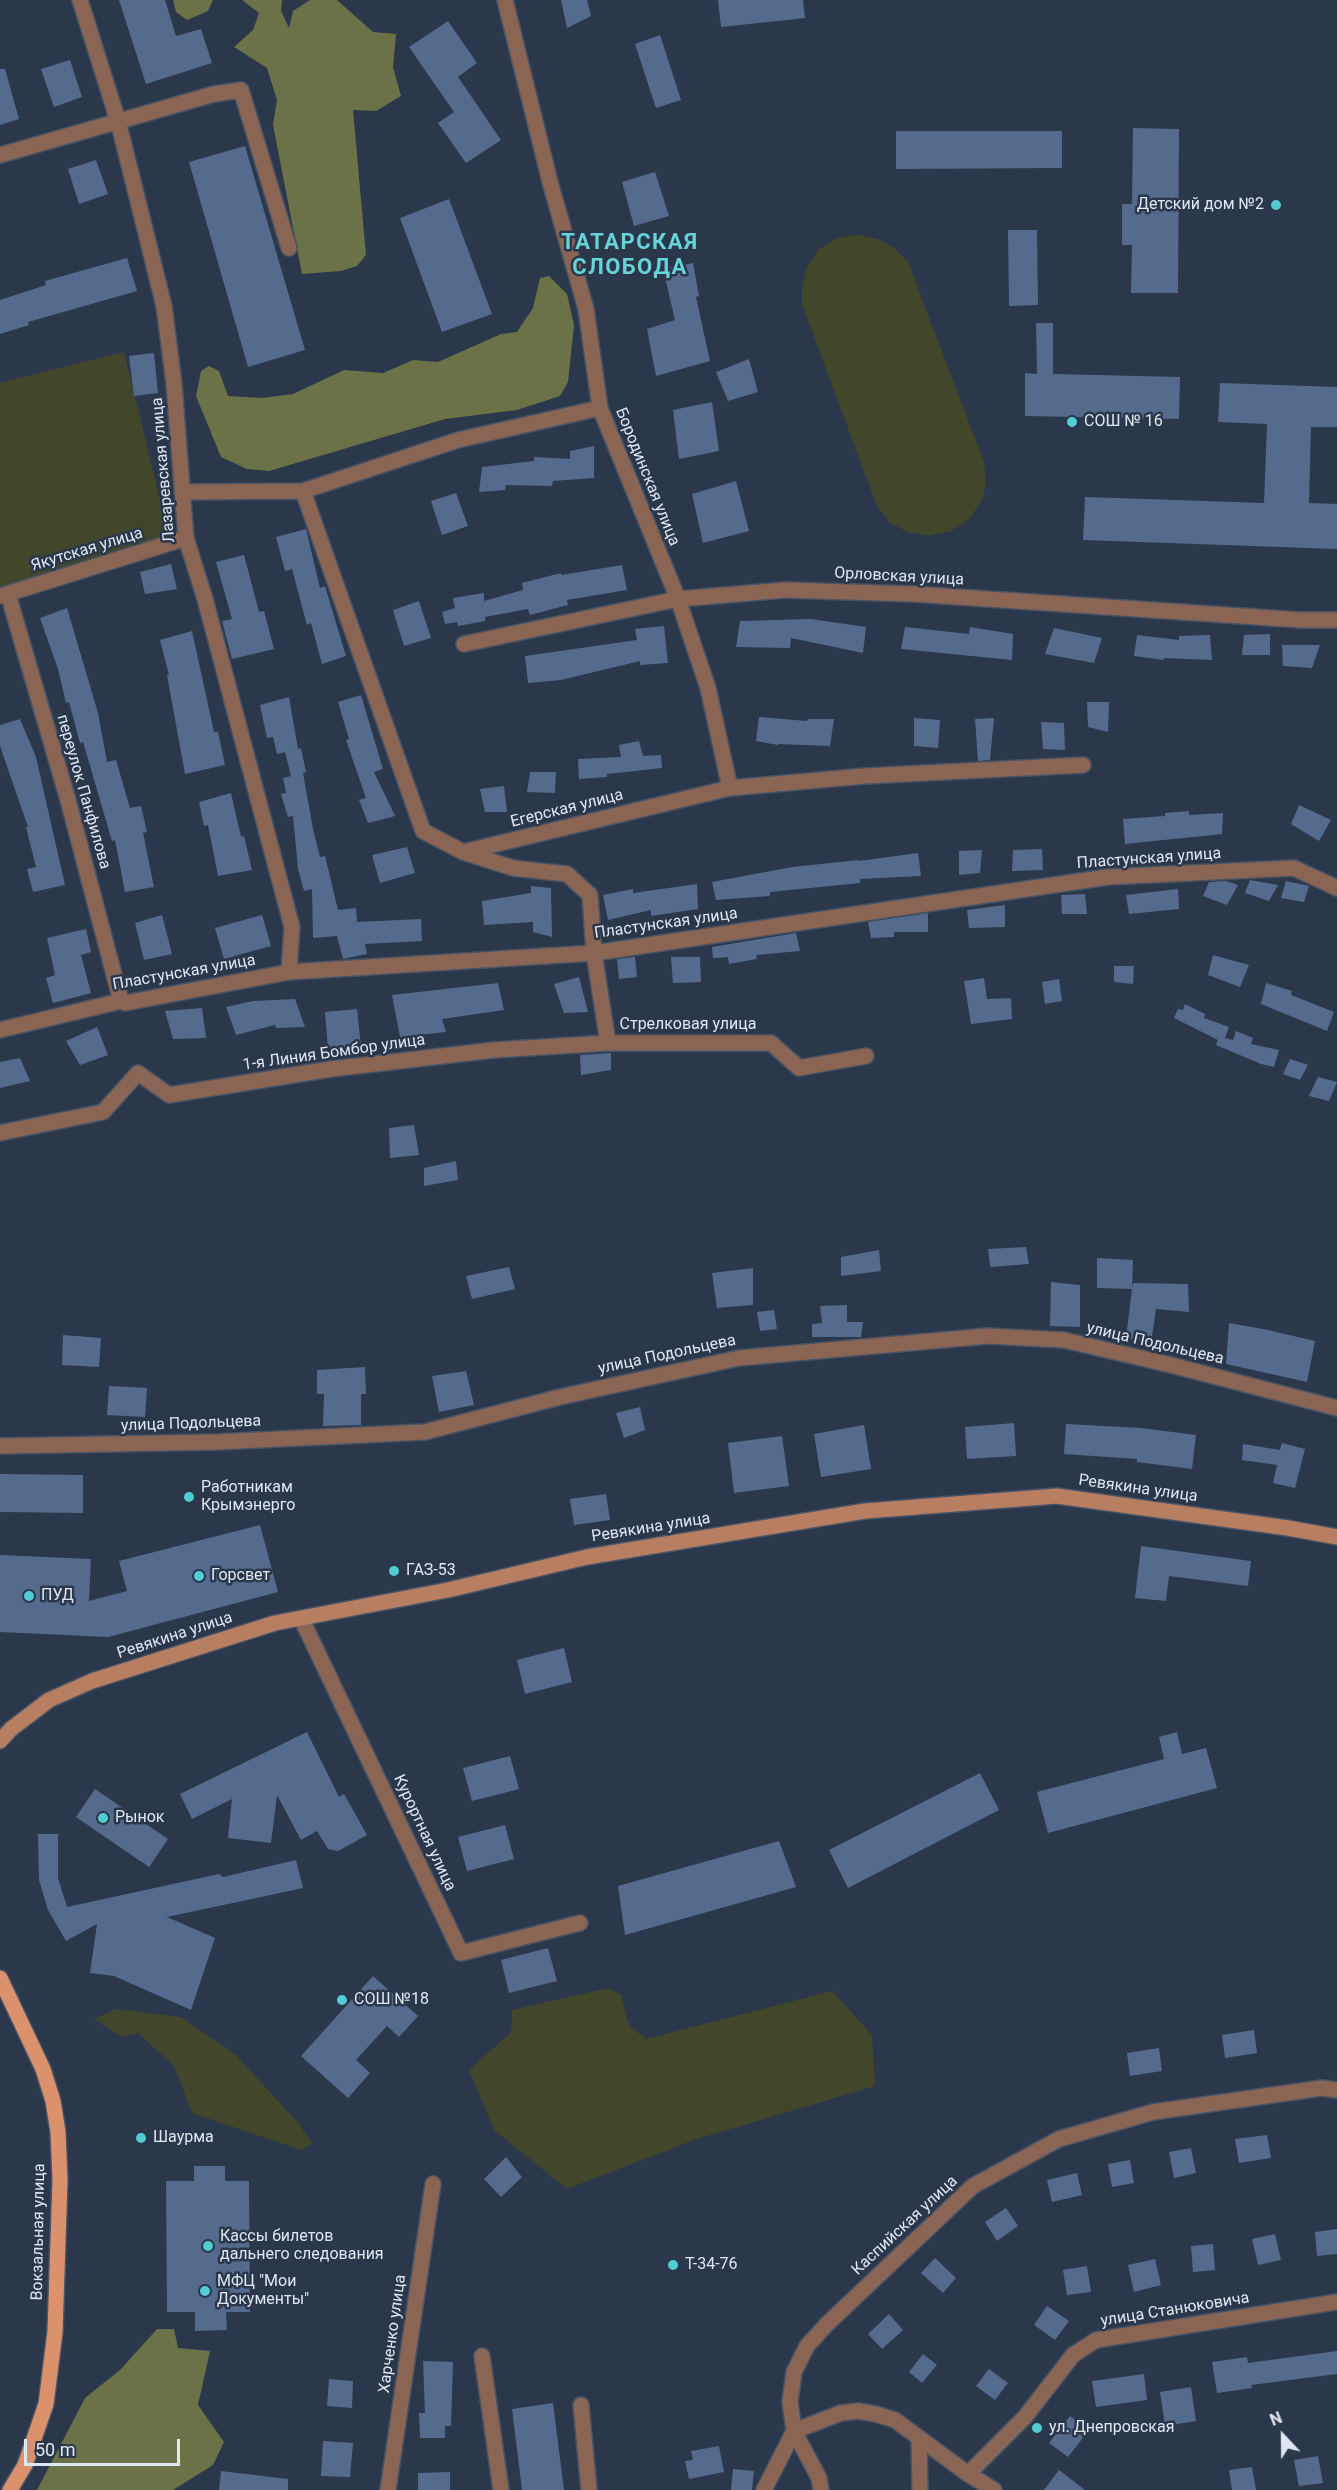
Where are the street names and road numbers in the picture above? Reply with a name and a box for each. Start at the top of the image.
street label: Лазаревская улица [148,397,180,543]
street label: Бородинская улица [611,405,683,549]
street label: Якутская улица [29,524,145,576]
street label: Орловская улица [834,564,964,590]
street label: переулок Панфилова [52,713,114,871]
street label: Егерская улица [509,786,625,832]
street label: Пластунская улица [1076,844,1222,874]
street label: Пластунская улица [593,904,739,944]
street label: Пластунская улица [111,951,257,995]
street label: Стрелковая улица [620,1015,756,1035]
street label: 1-я Линия Бомбор улица [242,1031,426,1075]
street label: улица Подольцева [1084,1319,1226,1369]
street label: улица Подольцева [596,1331,738,1379]
street label: улица Подольцева [121,1412,261,1436]
street label: Ревякина улица [1077,1471,1199,1507]
street label: Ревякина улица [590,1509,712,1547]
street label: Ревякина улица [115,1608,235,1664]
street label: Курортная улица [389,1772,459,1894]
street label: Вокзальная улица [28,2163,50,2301]
street label: Каспийская улица [848,2172,962,2280]
street label: Харченко улица [375,2273,411,2395]
street label: улица Станюковича [1099,2289,1251,2331]

